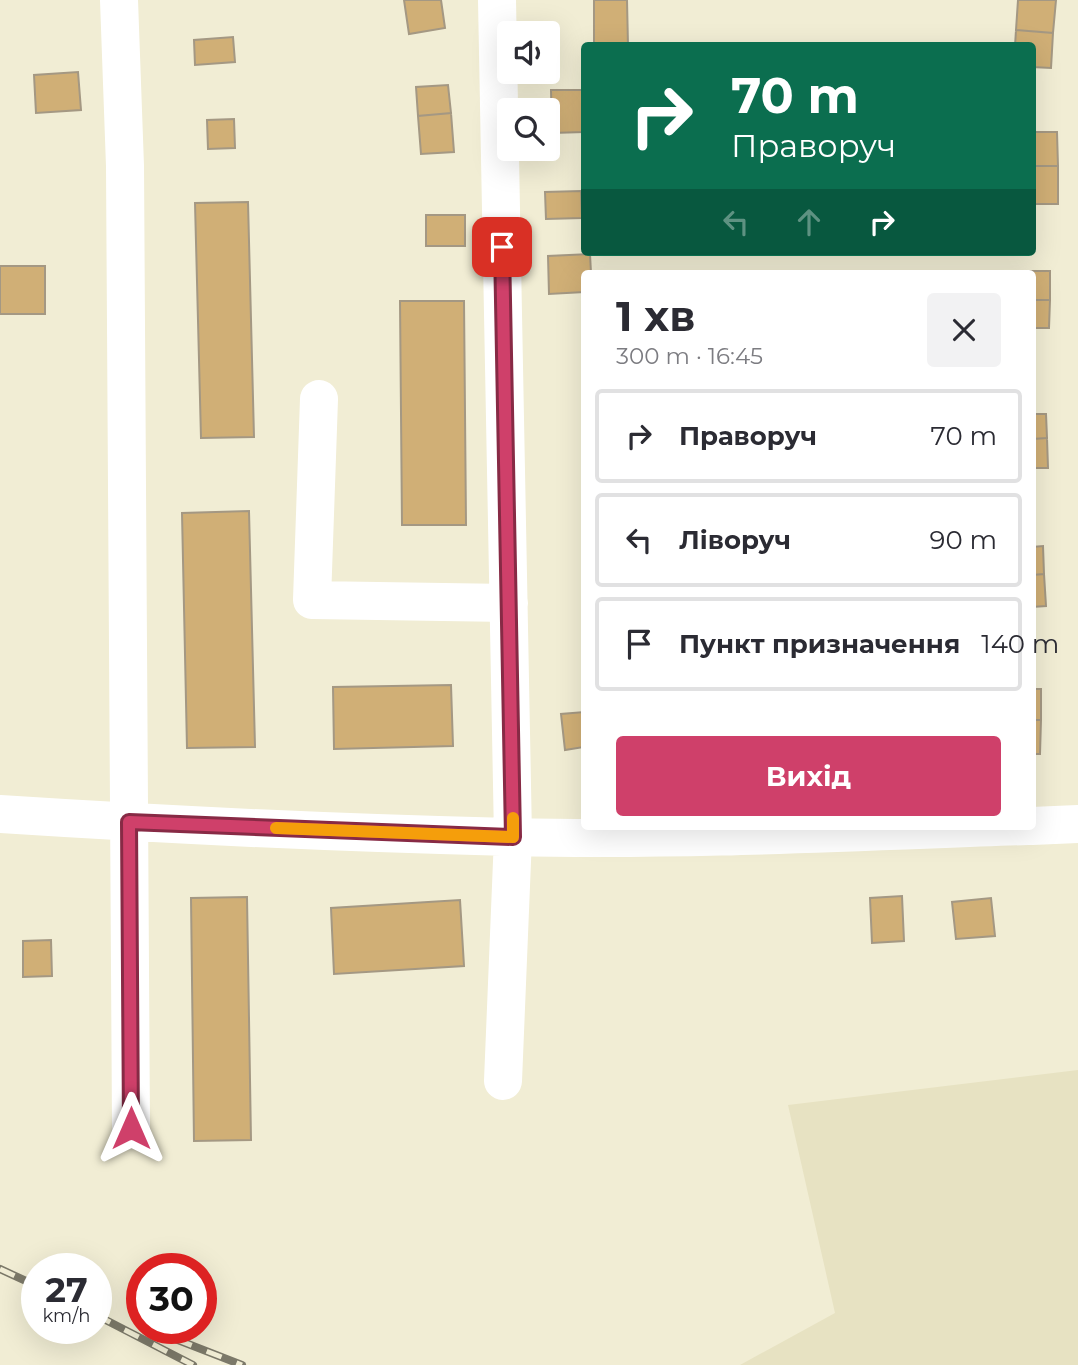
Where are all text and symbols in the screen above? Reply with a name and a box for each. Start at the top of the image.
map controls [497,21,560,161]
button: sound [497,21,560,84]
text: 70 m [731,66,859,125]
icon: right [616,70,707,161]
button: search [497,98,560,161]
text: Праворуч [731,126,896,165]
icon: left [717,203,755,241]
icon: ahead [790,203,828,241]
icon: right [863,203,901,241]
pin [472,217,532,277]
icon: arrive [483,228,521,266]
text: 1 хв [616,290,695,342]
button: close [927,293,1001,367]
text: 300 m · 16:45 [616,342,763,370]
icon: right [620,417,658,455]
text: Праворуч [679,420,817,452]
text: 70 m [931,420,997,452]
icon: left [620,521,658,559]
text: Ліворуч [679,524,791,556]
text: 90 m [930,524,997,556]
icon: arrive [620,625,658,663]
text: Пункт призначення [679,628,960,660]
text: 140 m [981,628,1059,660]
button: Вихід [616,736,1001,816]
position arrow [94,1091,168,1165]
speed limit sign: 30 [126,1253,217,1344]
text: 27 [45,1268,88,1311]
text: km/h [42,1305,91,1327]

